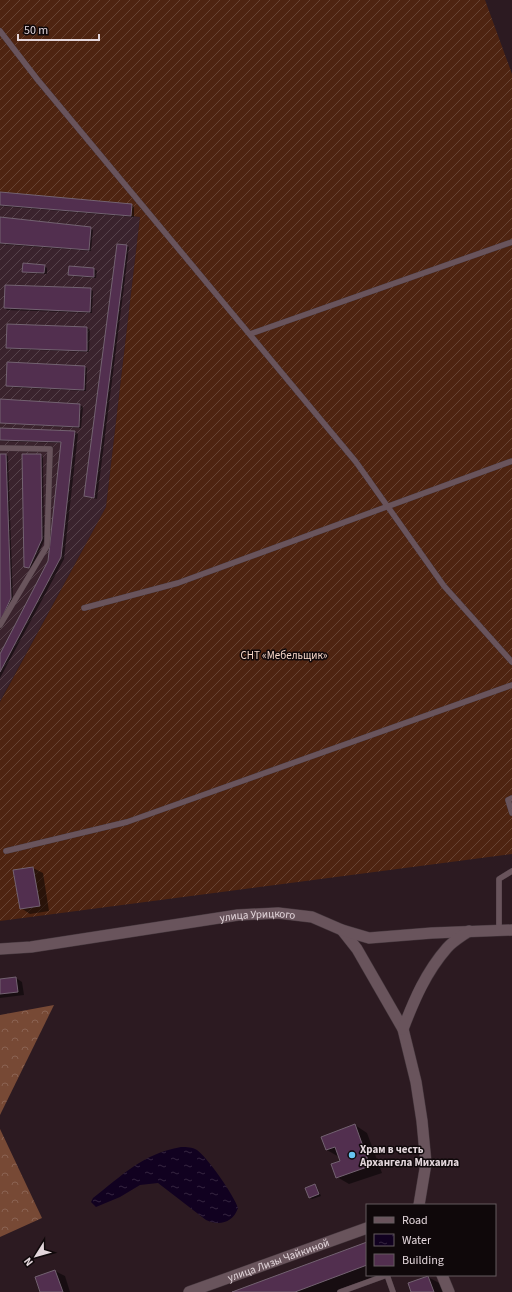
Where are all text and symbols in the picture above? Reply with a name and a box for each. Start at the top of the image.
scale bar [18,16,99,42]
text: 50 m [24,22,48,39]
park label: СНТ «Мебельщик» [241,648,328,663]
street label: улица Урицкого [218,905,296,925]
place label: Храм в честь Архангела Михаила [359,1142,459,1170]
marker: Храм в честь Архангела Михаила [347,1150,357,1160]
legend [366,1204,496,1276]
text: Road [402,1212,428,1229]
text: Water [402,1232,432,1249]
street label: улица Лизы Чайкиной [225,1235,331,1285]
north arrow [16,1236,56,1276]
text: Building [402,1252,444,1269]
text: N [20,1254,37,1269]

